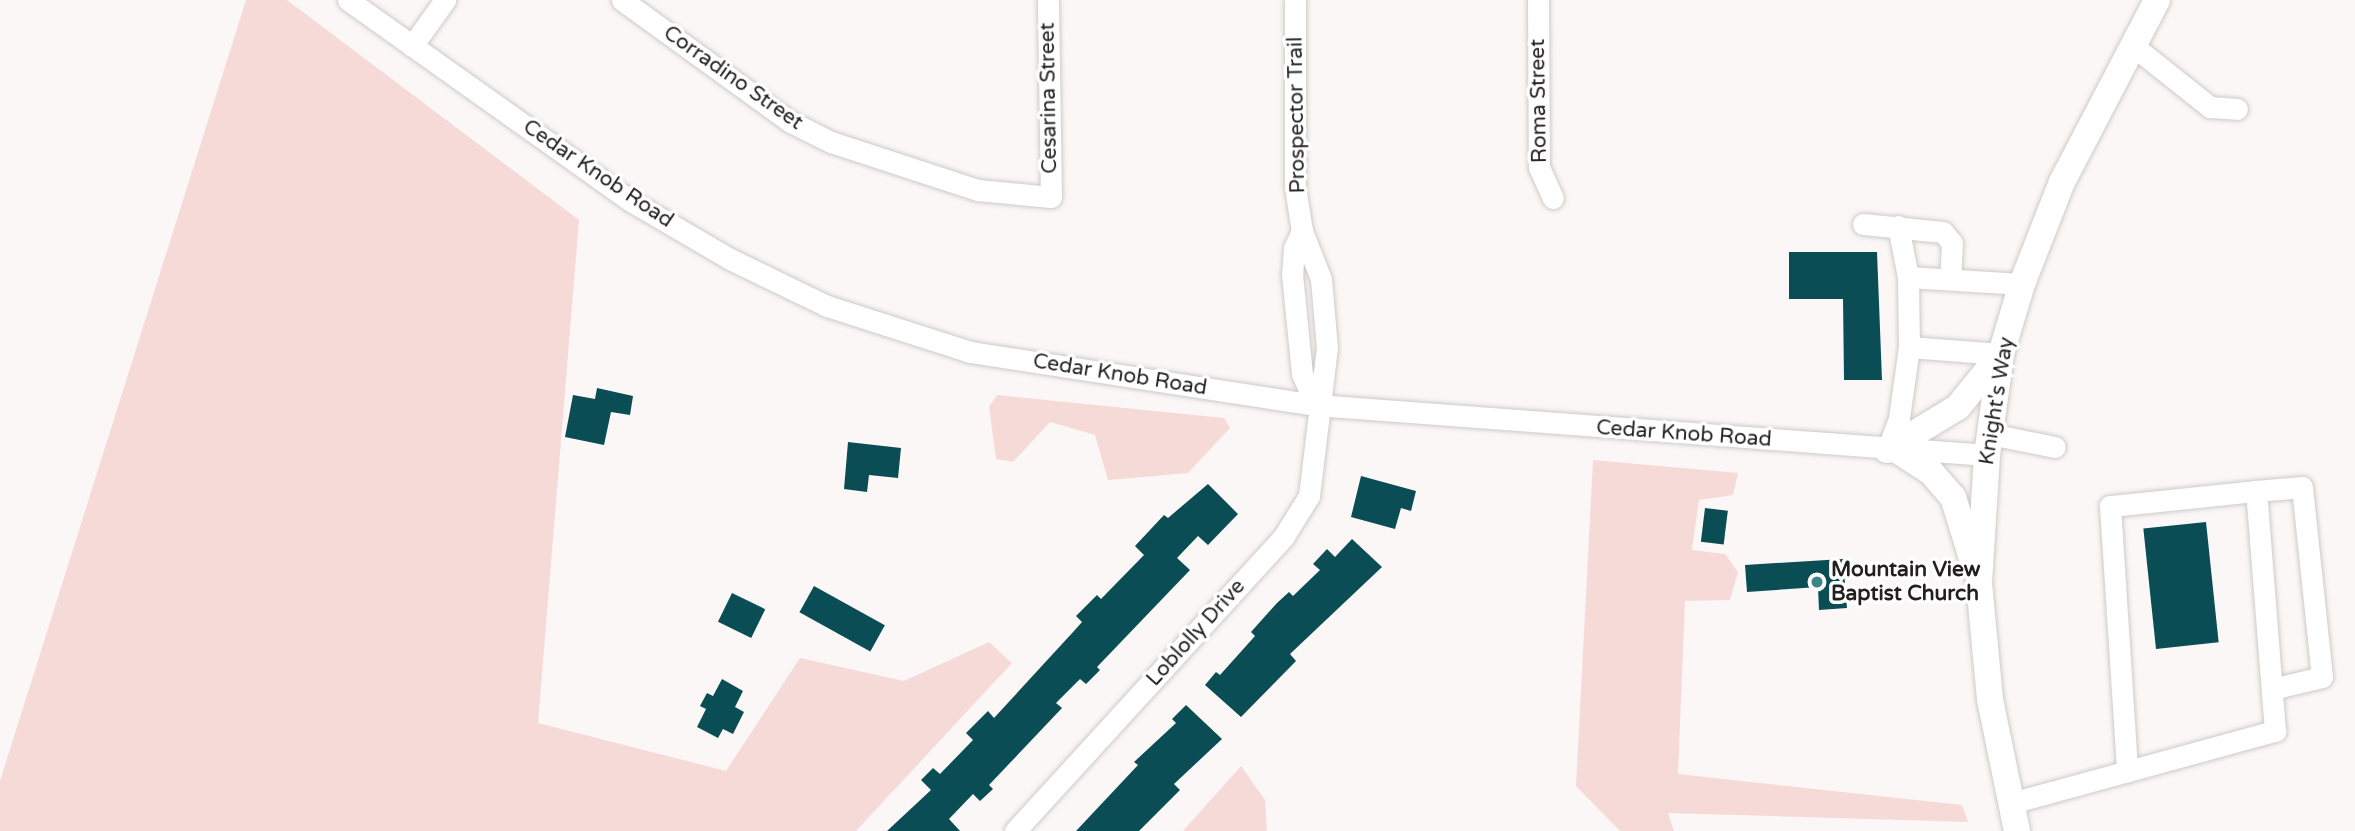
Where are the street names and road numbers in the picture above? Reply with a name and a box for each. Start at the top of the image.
street label: Corradino Street [658,21,808,135]
street label: Cesarina Street [1035,22,1063,174]
street label: Prospector Trail [1283,36,1311,194]
street label: Roma Street [1525,39,1553,163]
street label: Cedar Knob Road [518,114,678,234]
street label: Knight's Way [1974,335,2020,467]
street label: Cedar Knob Road [1031,349,1209,401]
street label: Cedar Knob Road [1595,415,1773,453]
street label: Loblolly Drive [1141,574,1251,692]

